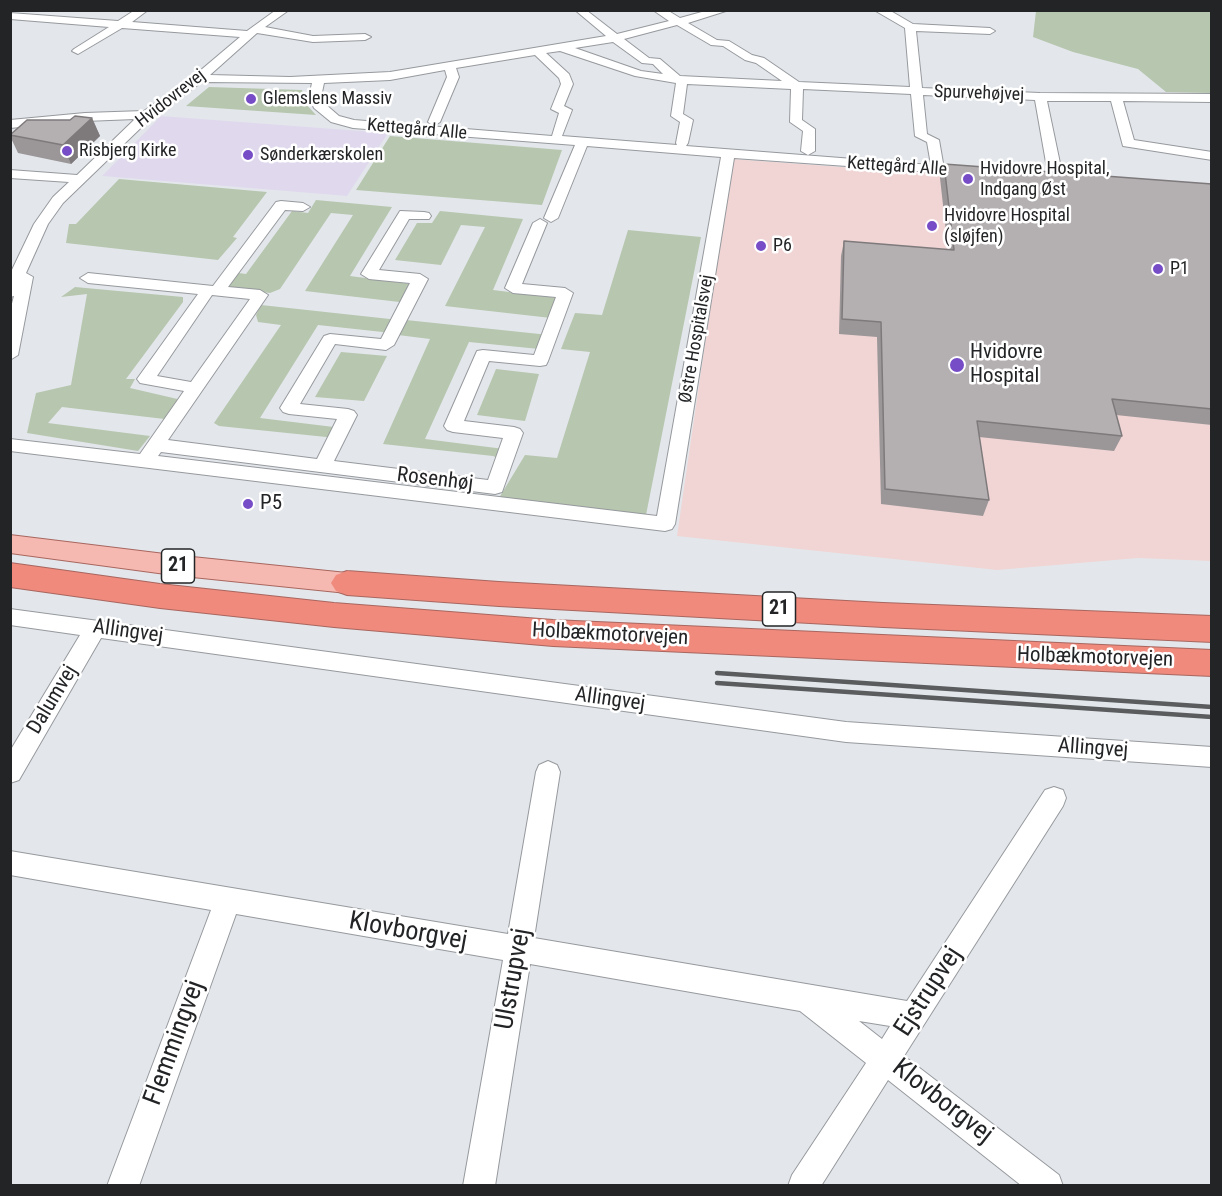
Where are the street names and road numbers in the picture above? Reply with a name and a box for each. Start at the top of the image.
street label: Hvidovrevej [132,65,210,133]
street label: Spurvehøjvej [933,82,1025,106]
street label: Kettegård Alle [366,115,468,145]
street label: Kettegård Alle [846,153,948,181]
street label: Østre Hospitalsvej [675,273,719,405]
street label: Rosenhøj [395,463,475,497]
road number: 21 [162,549,195,583]
road number: 21 [762,592,796,626]
street label: Allingvej [91,615,165,649]
street label: Holbækmotorvejen [531,618,689,652]
street label: Holbækmotorvejen [1016,643,1174,673]
street label: Dalumvej [23,661,83,739]
street label: Allingvej [573,683,647,717]
street label: Allingvej [1057,734,1129,764]
street label: Klovborgvej [346,906,470,958]
street label: Ulstrupvej [490,926,538,1032]
street label: Ejstrupvej [889,941,969,1043]
street label: Flemmingvej [138,977,212,1109]
street label: Klovborgvej [885,1053,999,1151]

